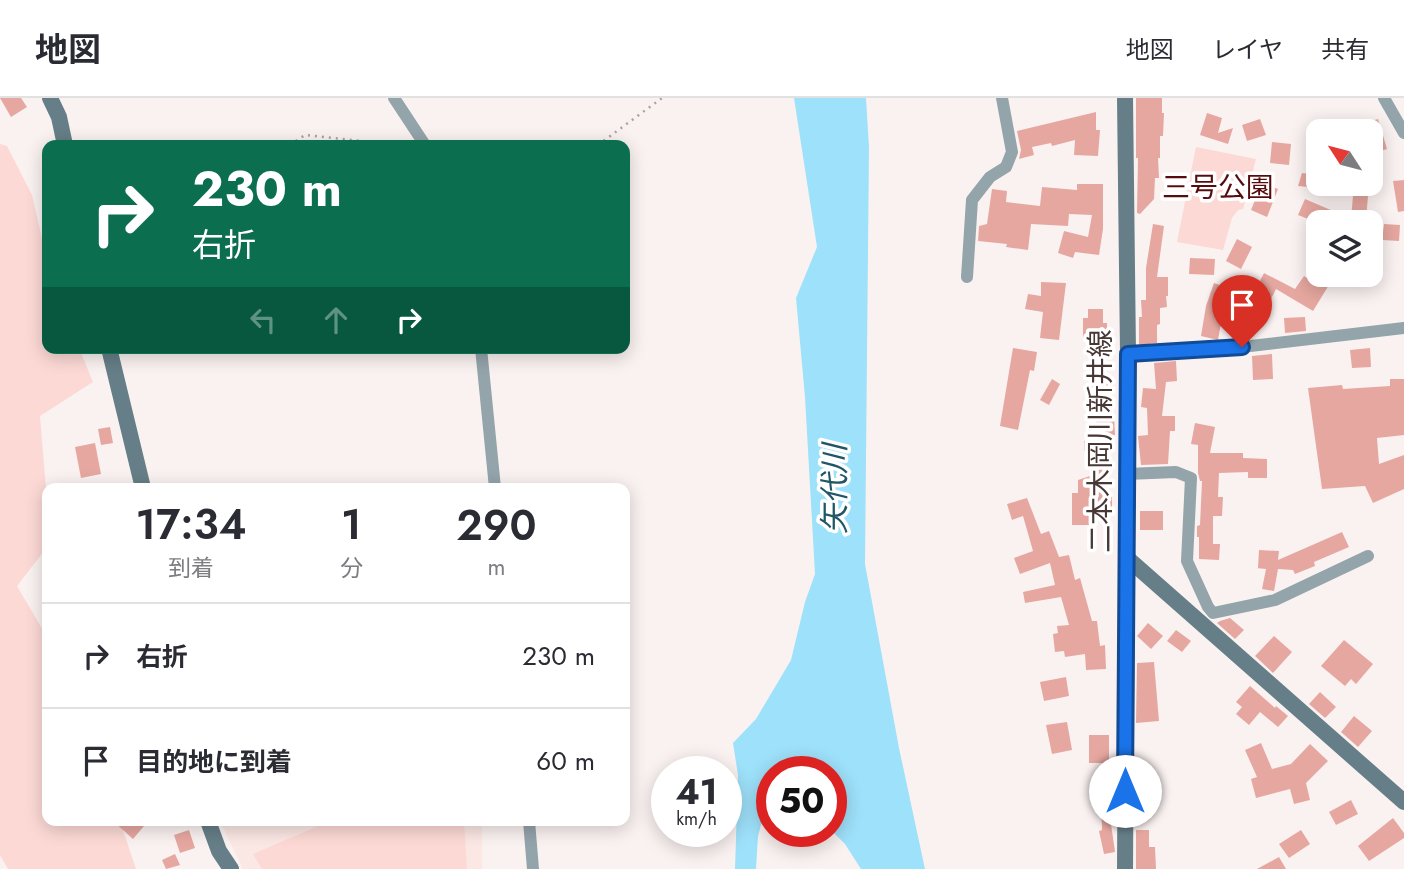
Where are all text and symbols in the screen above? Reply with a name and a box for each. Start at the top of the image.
text: 地図 [35,26,101,73]
text: 地図 [1126,32,1174,67]
text: レイヤ [1212,32,1283,67]
text: 共有 [1321,32,1369,67]
north arrow [1306,119,1382,196]
map controls [1306,119,1383,287]
text: 230 m [192,154,342,224]
park label: 三号公園 [1162,167,1274,208]
icon: right [77,168,168,259]
button: layers [1306,210,1383,287]
text: 右折 [192,222,256,268]
pin [1212,275,1272,347]
icon: arrive [1223,286,1261,324]
icon: left [244,301,282,339]
icon: ahead [317,301,355,339]
icon: right [390,301,428,339]
street label: 二本木岡川新井線 [1080,329,1121,553]
water label: 矢代川 [813,441,856,534]
text: 17:34 [135,494,246,555]
text: 1 [341,494,362,555]
text: 290 [456,495,537,556]
text: m [487,550,505,584]
text: 到着 [168,551,214,585]
text: 分 [340,551,363,585]
icon: right [77,637,115,675]
text: 230 m [522,637,595,675]
text: 右折 [136,638,188,676]
icon: arrive [77,742,115,780]
text: 60 m [536,742,595,780]
text: 目的地に到着 [136,743,292,781]
position arrow [1088,754,1162,828]
speed limit sign: 50 [756,756,847,847]
text: 41 [675,767,718,817]
text: km/h [676,806,717,832]

